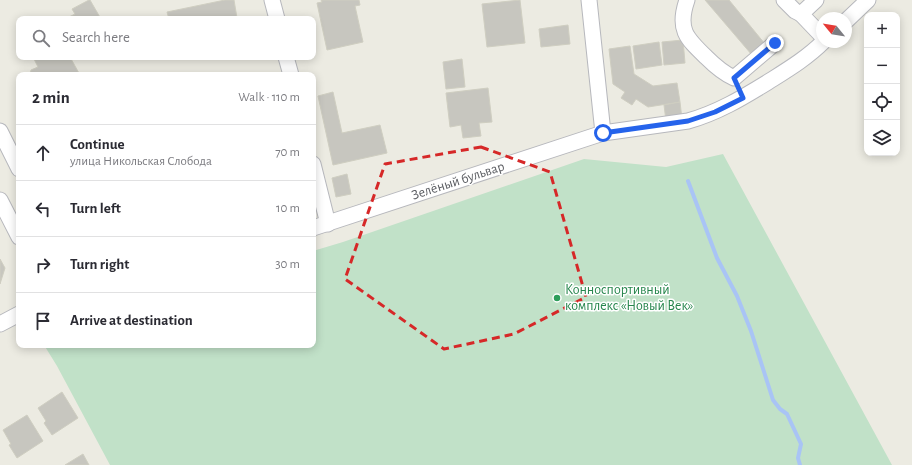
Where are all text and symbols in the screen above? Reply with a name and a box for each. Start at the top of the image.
north arrow [816,12,852,48]
map controls [864,12,900,156]
button: + [864,12,900,48]
search box [16,16,316,60]
icon: search [30,27,52,49]
text: Search here [62,30,130,45]
route end [766,34,784,52]
button: − [864,48,900,84]
button: locate [864,84,900,120]
text: 2 min [32,89,70,106]
text: Walk · 110 m [238,91,300,104]
button: layers [864,120,900,156]
route start [594,124,612,142]
text: Continue [70,137,125,152]
icon: ahead [32,142,54,164]
text: 70 m [275,146,300,159]
text: улица Никольская Слобода [70,155,212,168]
street label: Зелёный бульвар [410,159,506,203]
icon: left [32,198,54,220]
text: Turn left [70,201,121,216]
text: 10 m [276,202,300,215]
icon: right [32,254,54,276]
text: Turn right [70,257,129,272]
text: 30 m [275,258,300,271]
place label: Конноспортивный комплекс «Новый Век» [565,283,693,313]
marker: Конноспортивный комплекс «Новый Век» [552,293,562,303]
icon: arrive [32,310,54,332]
text: Arrive at destination [70,313,193,328]

